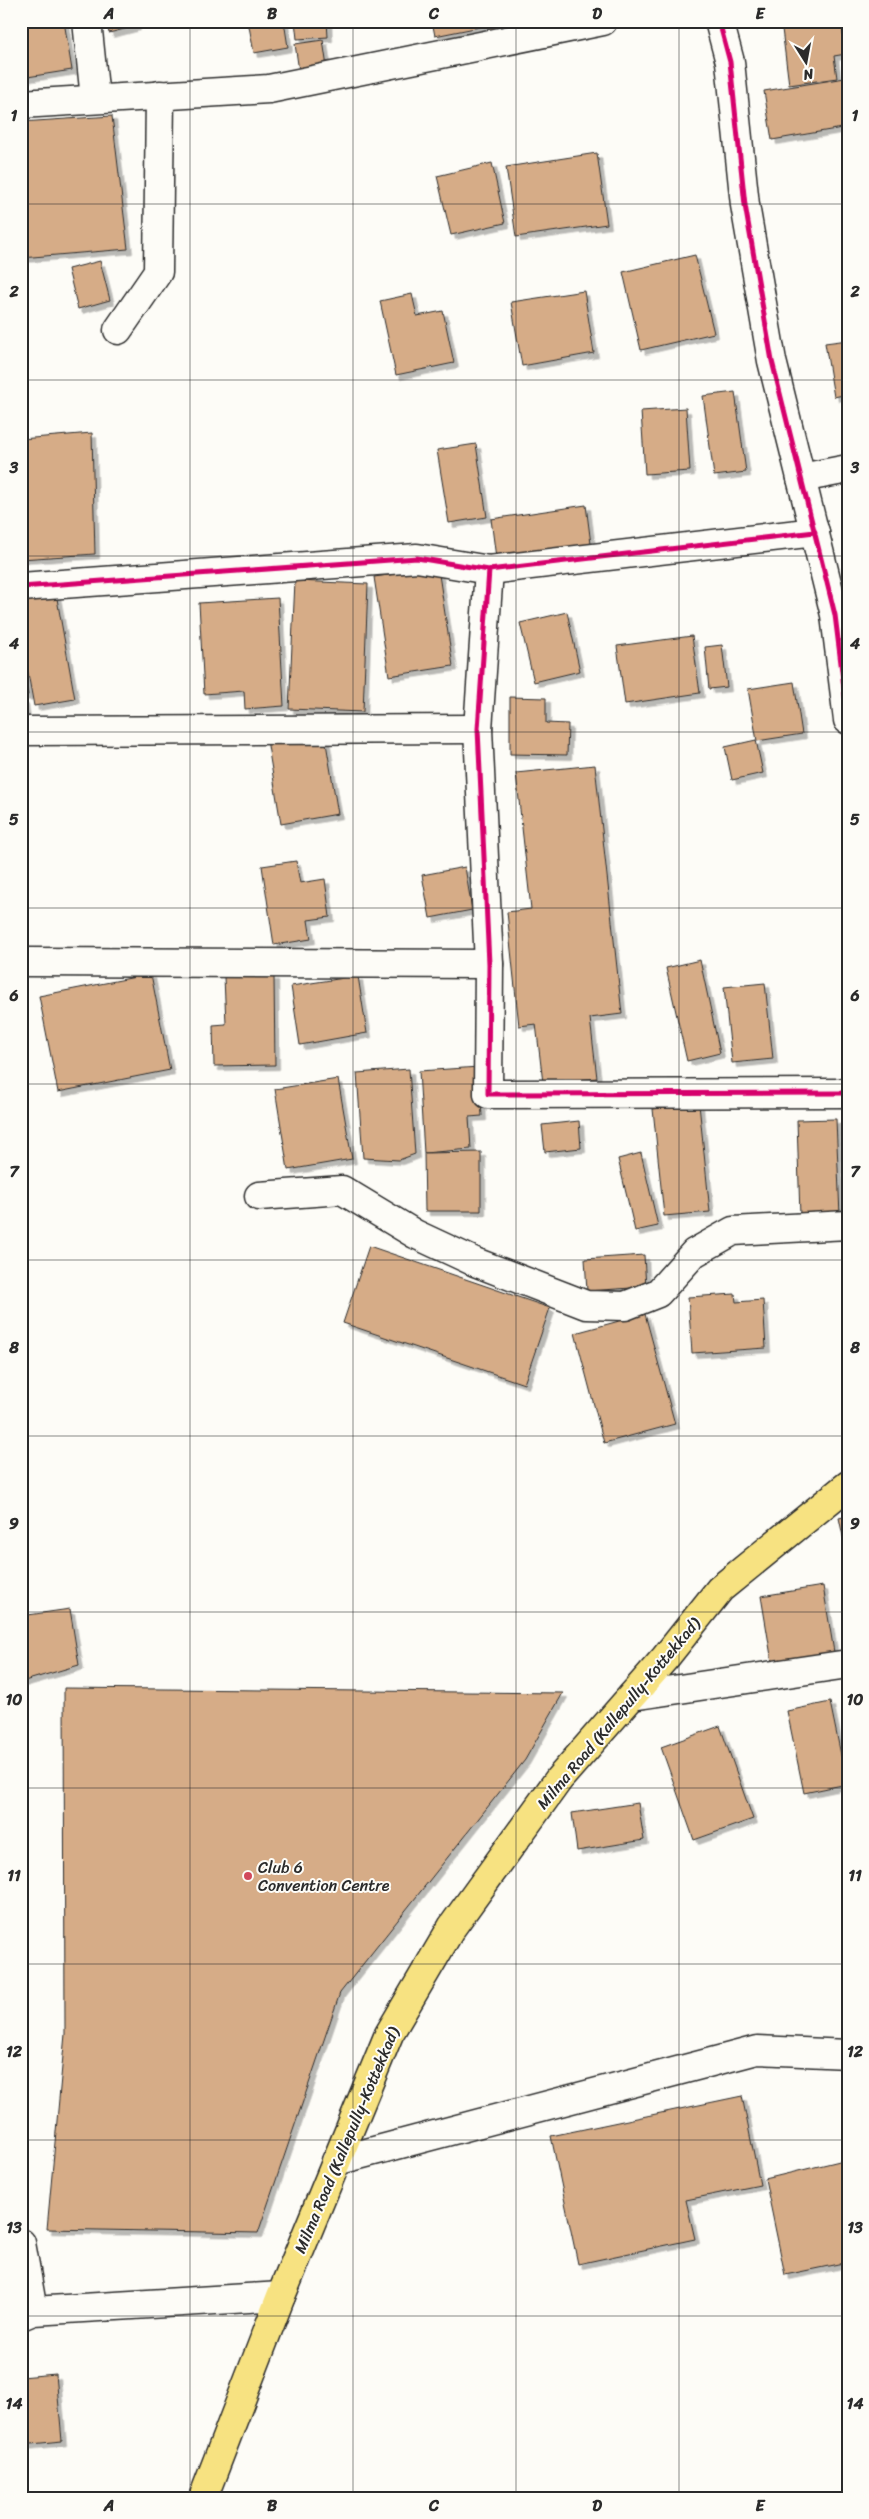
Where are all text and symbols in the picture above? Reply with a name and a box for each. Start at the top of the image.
text: A [103,0,114,28]
text: B [267,0,278,28]
text: C [428,0,440,28]
text: D [592,0,602,28]
text: E [756,0,766,28]
north arrow [782,38,832,88]
text: N [801,61,817,88]
text: 1 [11,101,18,130]
text: 1 [852,101,859,130]
text: 2 [8,277,19,306]
text: 2 [849,277,860,306]
text: 3 [9,453,19,482]
text: 3 [850,453,860,482]
text: 4 [8,629,19,658]
text: 4 [849,629,860,658]
text: 5 [9,805,19,834]
text: 5 [850,805,860,834]
text: 6 [8,981,19,1010]
text: 6 [849,981,860,1010]
text: 7 [9,1157,20,1186]
text: 7 [850,1157,861,1186]
text: 8 [8,1333,19,1362]
text: 8 [849,1333,860,1362]
text: 9 [9,1509,19,1538]
text: 9 [850,1509,860,1538]
street label: Milma Road (Kallepully-Kottekkad) [529,1610,709,1816]
text: 10 [6,1685,22,1714]
text: 10 [847,1685,863,1714]
place label: Club 6 Convention Centre [258,1853,390,1900]
text: 11 [7,1861,21,1890]
text: 11 [848,1861,862,1890]
marker: Club 6 Convention Centre [242,1870,254,1882]
street label: Milma Road (Kallepully-Kottekkad) [286,2021,408,2258]
text: 12 [6,2037,23,2066]
text: 12 [847,2037,864,2066]
text: 13 [6,2213,22,2242]
text: 13 [847,2213,863,2242]
text: 14 [6,2389,22,2418]
text: 14 [847,2389,863,2418]
text: A [103,2491,114,2519]
text: B [267,2491,278,2519]
text: C [428,2491,440,2519]
text: D [592,2491,602,2519]
text: E [756,2491,766,2519]

